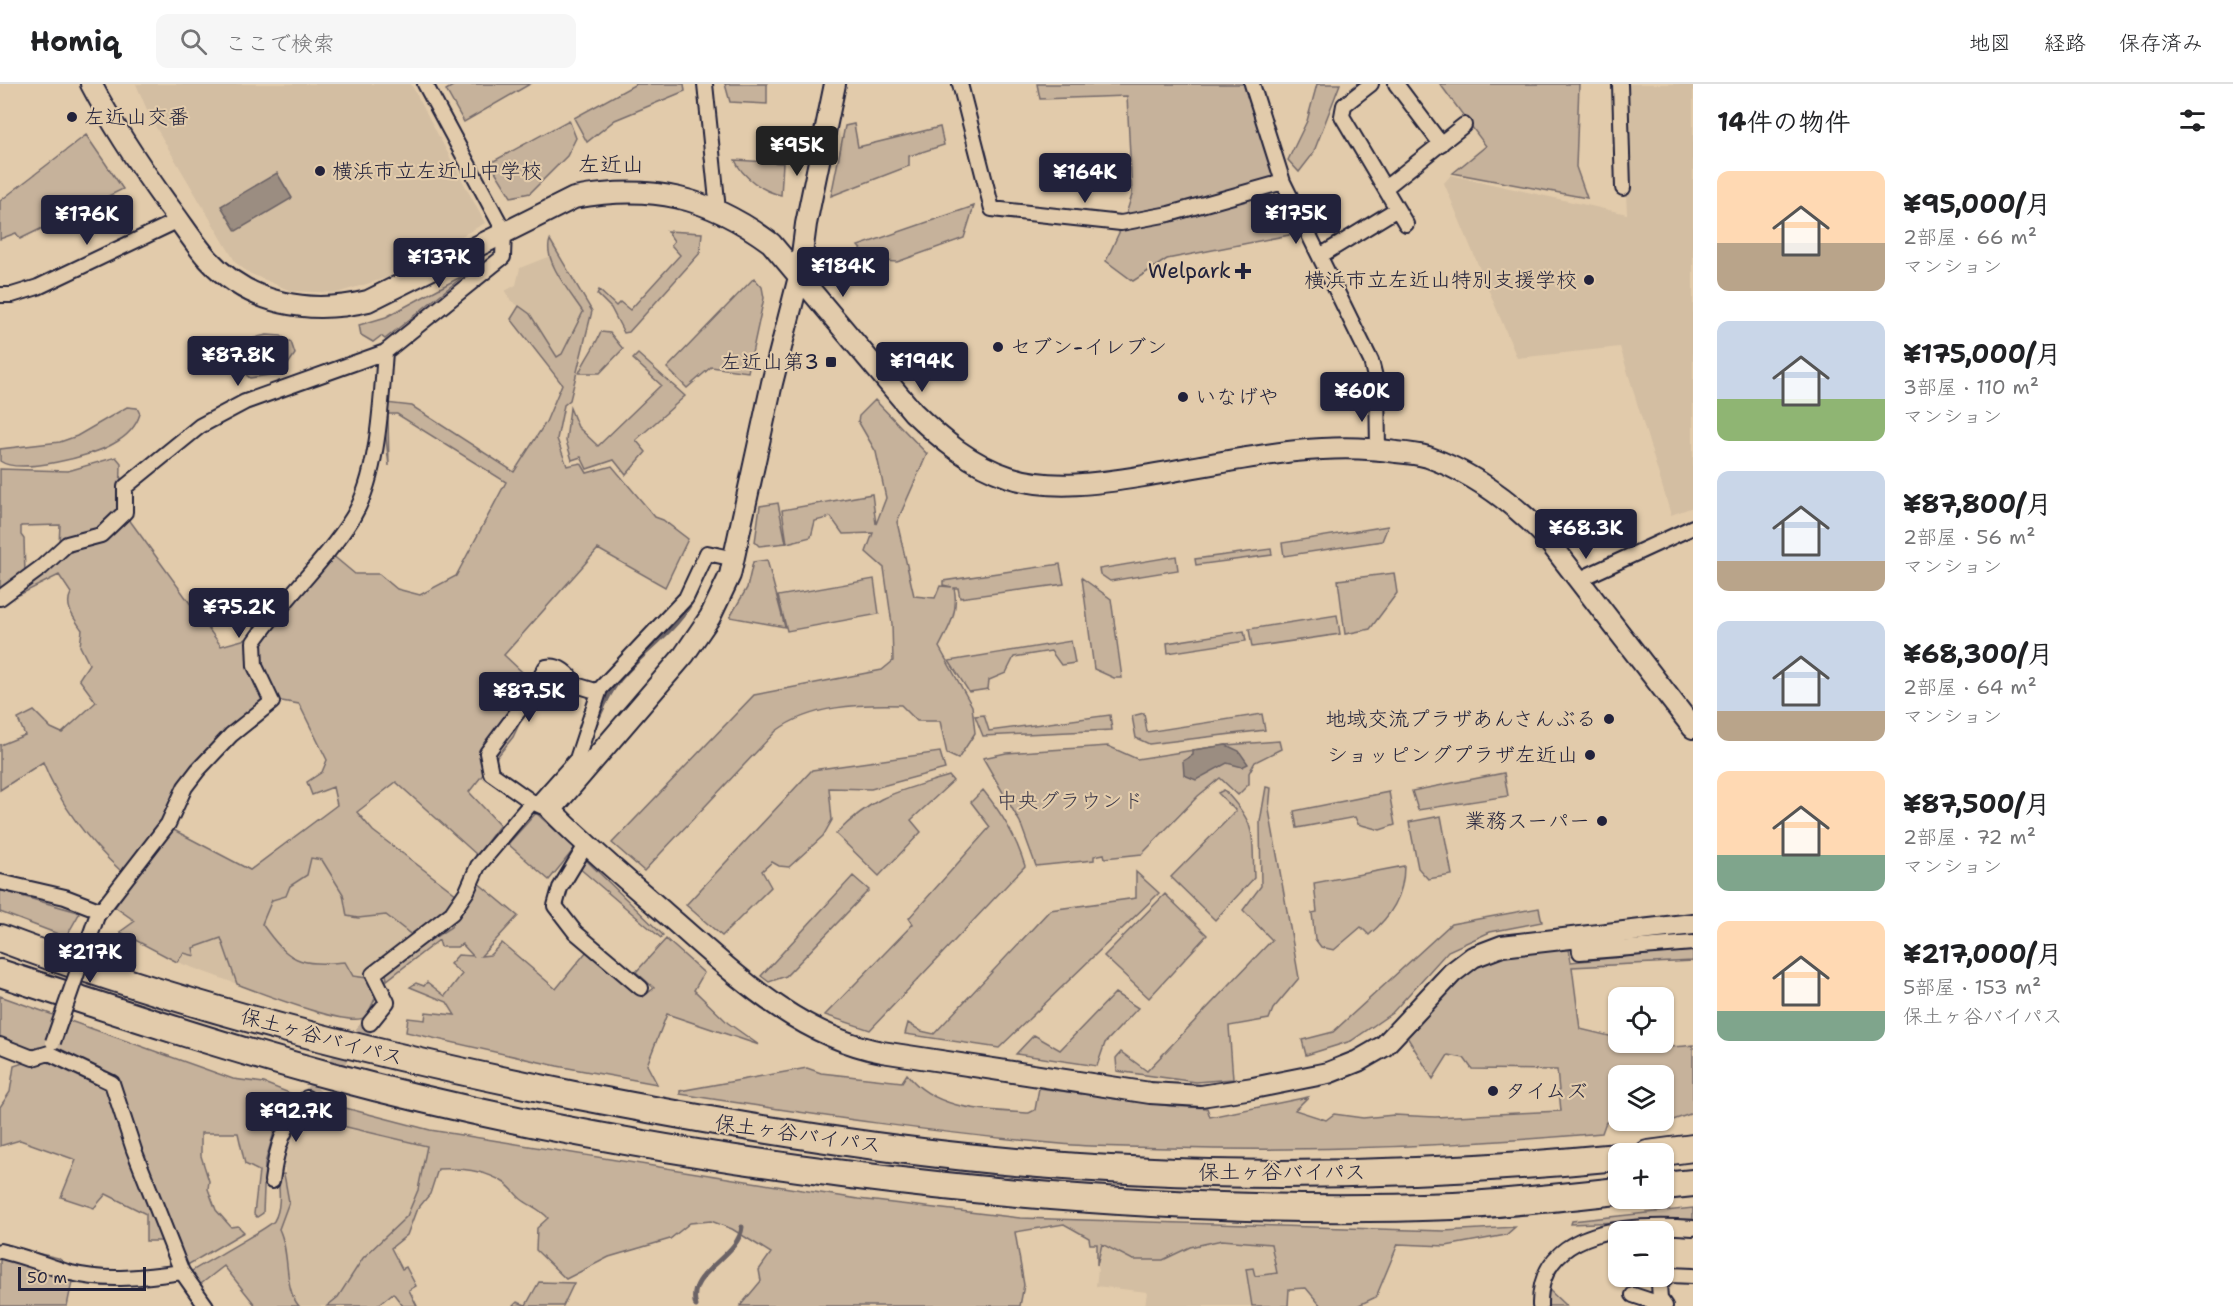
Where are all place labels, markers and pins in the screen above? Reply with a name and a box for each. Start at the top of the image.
place label: 左近山交番 [84,103,189,131]
marker: 左近山交番 [65,110,79,124]
pin: ¥95K [761,126,833,177]
pin: ¥164K [1043,153,1127,204]
place label: 横浜市立左近山中学校 [332,157,542,185]
marker: 横浜市立左近山中学校 [313,164,327,178]
pin: ¥175K [1254,194,1338,245]
pin: ¥176K [45,195,129,246]
pin: ¥137K [397,238,481,289]
pin: ¥184K [801,247,885,298]
place label: Welpark [1148,257,1231,285]
marker: Welpark [1236,264,1250,278]
place label: 横浜市立左近山特別支援学校 [1304,266,1577,294]
marker: 横浜市立左近山特別支援学校 [1582,273,1596,287]
place label: セブン-イレブン [1010,333,1167,361]
pin: ¥87.8K [189,336,287,387]
marker: セブン-イレブン [991,340,1005,354]
pin: ¥194K [880,342,964,393]
place label: 左近山第3 [720,348,819,376]
marker: 左近山第3 [824,355,838,369]
pin: ¥60K [1326,372,1398,423]
place label: いなげや [1195,383,1279,411]
marker: いなげや [1176,390,1190,404]
pin: ¥68.3K [1537,509,1635,560]
pin: ¥75.2K [190,588,288,639]
pin: ¥87.5K [480,672,578,723]
place label: 地域交流プラザあんさんぶる [1325,705,1597,733]
marker: 地域交流プラザあんさんぶる [1602,712,1616,726]
place label: ショッピングプラザ左近山 [1327,741,1578,769]
marker: ショッピングプラザ左近山 [1583,748,1597,762]
place label: 業務スーパー [1465,807,1590,835]
marker: 業務スーパー [1595,814,1609,828]
pin: ¥217K [48,933,132,984]
place label: タイムズ [1505,1077,1587,1105]
marker: タイムズ [1486,1084,1500,1098]
pin: ¥92.7K [247,1092,345,1143]

